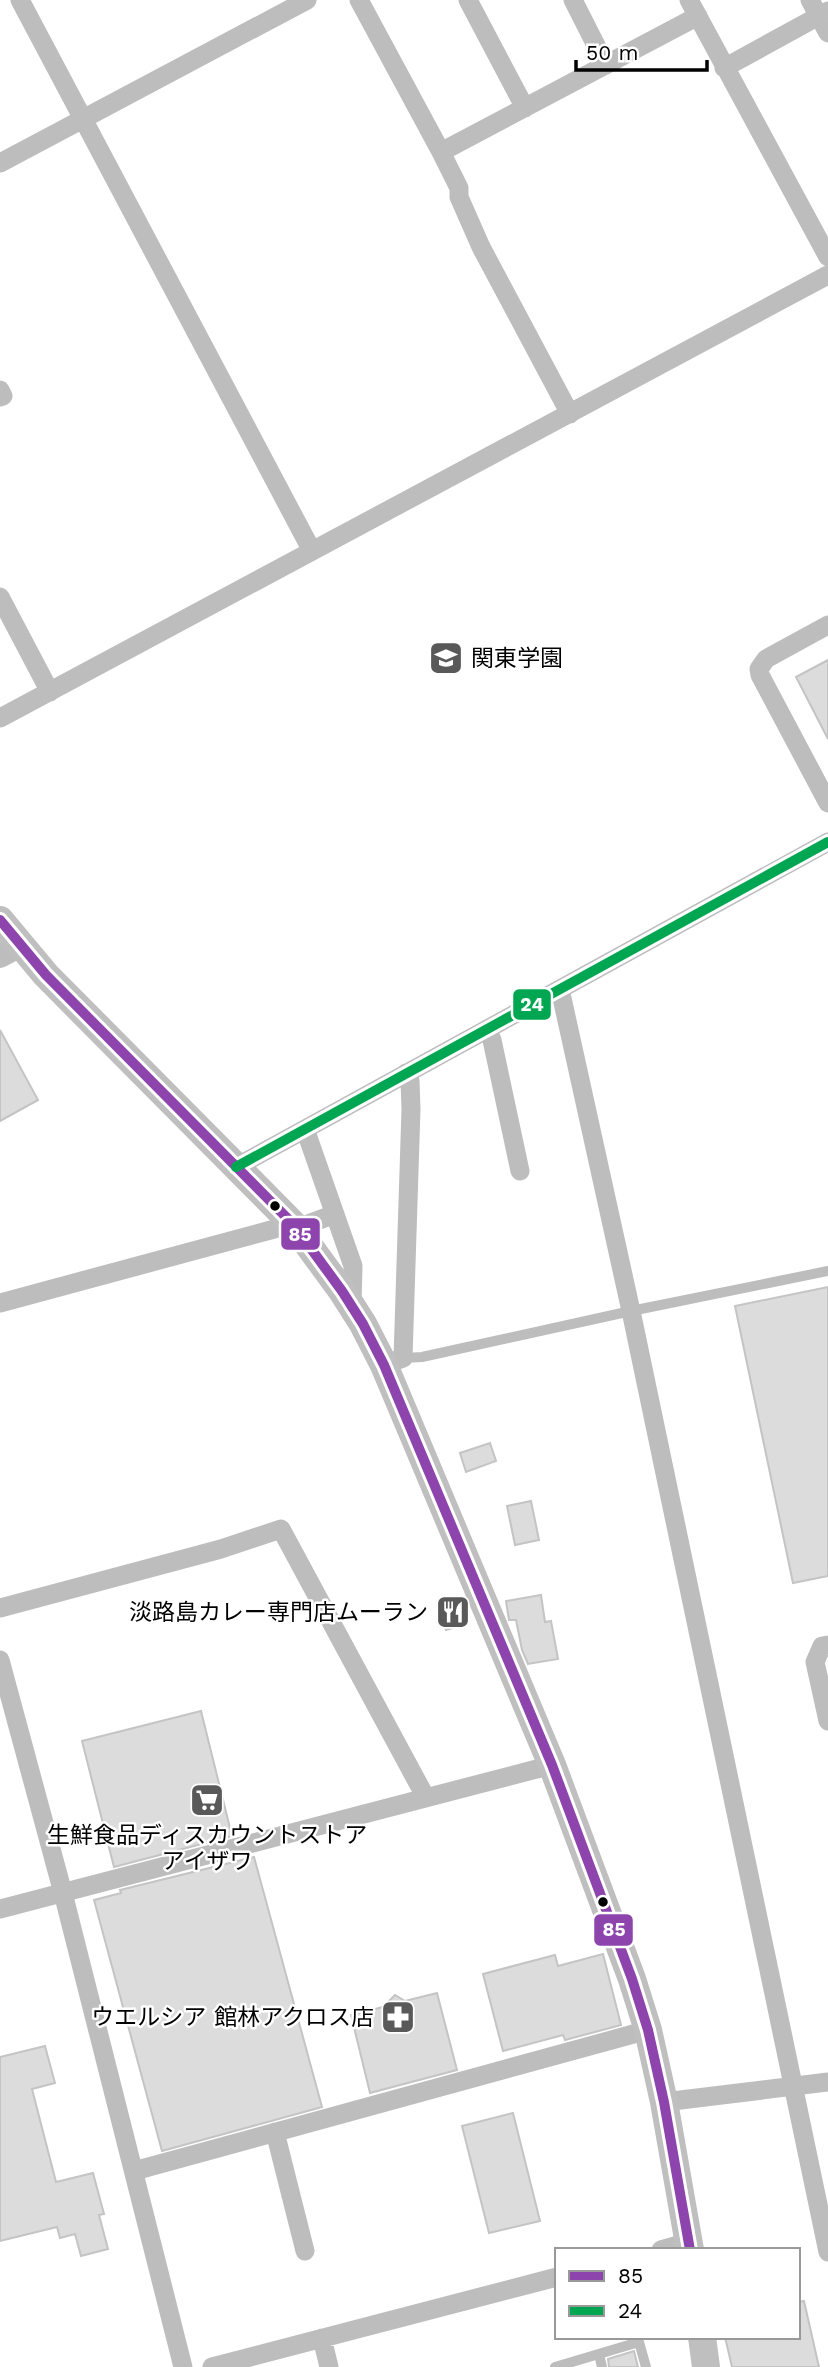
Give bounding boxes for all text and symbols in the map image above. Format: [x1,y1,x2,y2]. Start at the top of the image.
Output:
scale bar [576,28,707,72]
text: 50 m [586,40,638,65]
school or university icon: 関東学園 [427,639,465,677]
place label: 関東学園 [471,645,563,672]
line badge: 24 [512,988,552,1021]
text: 24 [520,993,544,1016]
unlabelled marker [268,1199,282,1213]
line badge: 85 [280,1217,321,1251]
text: 85 [289,1223,312,1246]
restaurant icon: 淡路島カレー専門店ムーラン [434,1593,472,1631]
place label: 淡路島カレー専門店ムーラン [129,1599,428,1626]
supermarket icon: 生鮮食品ディスカウントストア アイザワ [188,1781,226,1819]
place label: 生鮮食品ディスカウントストア アイザワ [47,1822,367,1875]
unlabelled marker [596,1895,610,1909]
line badge: 85 [593,1913,634,1947]
text: 85 [603,1918,626,1941]
pharmacy icon: ウエルシア 館林アクロス店 [379,1998,417,2036]
place label: ウエルシア 館林アクロス店 [91,2004,374,2031]
legend [555,2248,800,2339]
text: 85 [618,2263,643,2288]
text: 24 [618,2298,642,2323]

